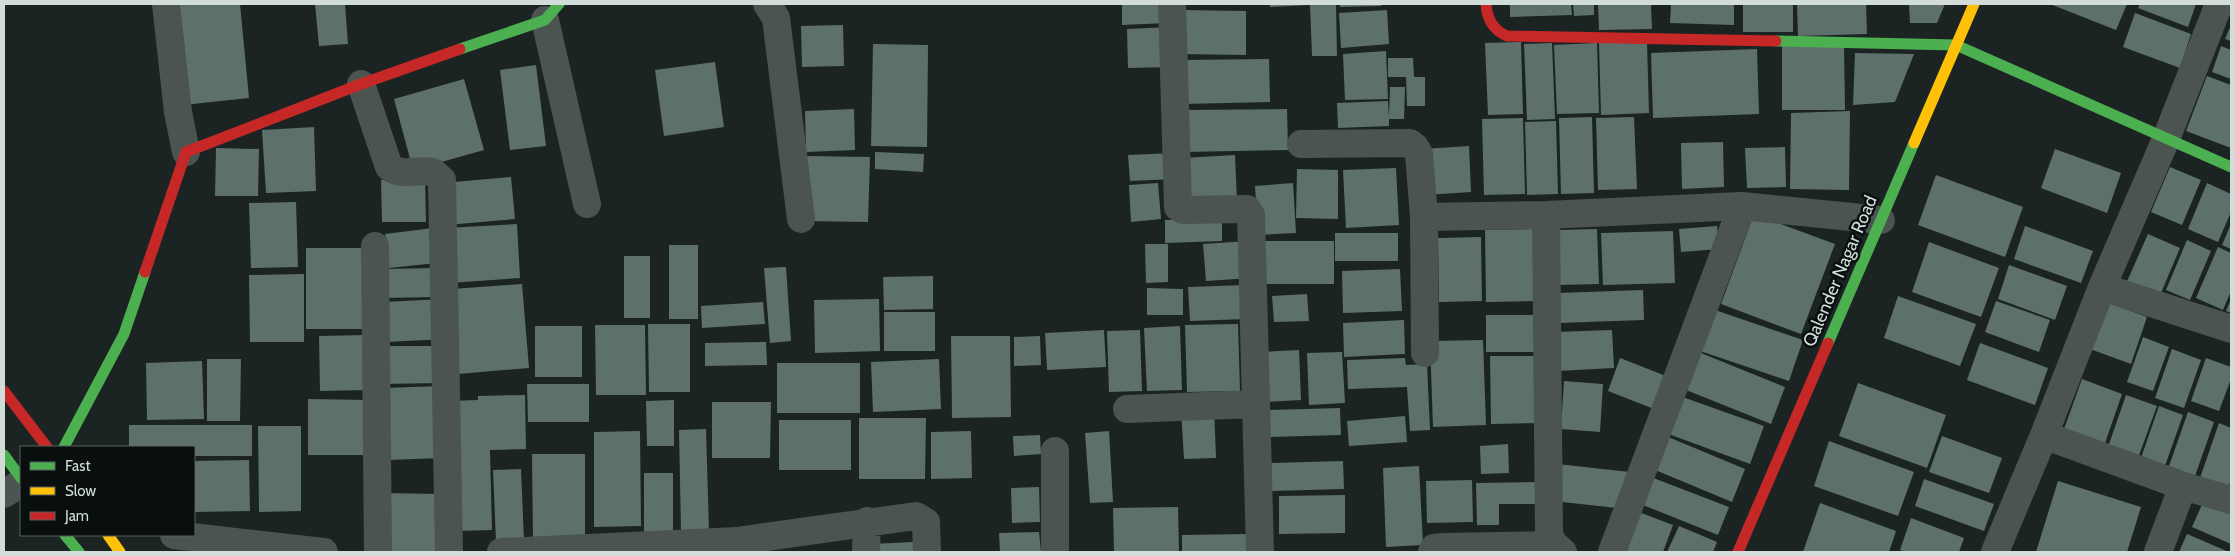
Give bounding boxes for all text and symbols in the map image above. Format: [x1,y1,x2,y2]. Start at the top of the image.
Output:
street label: Qalender Nagar Road [1798,192,1882,350]
legend [20,446,195,536]
text: Fast [65,457,90,475]
text: Slow [65,482,96,500]
text: Jam [64,507,89,525]

